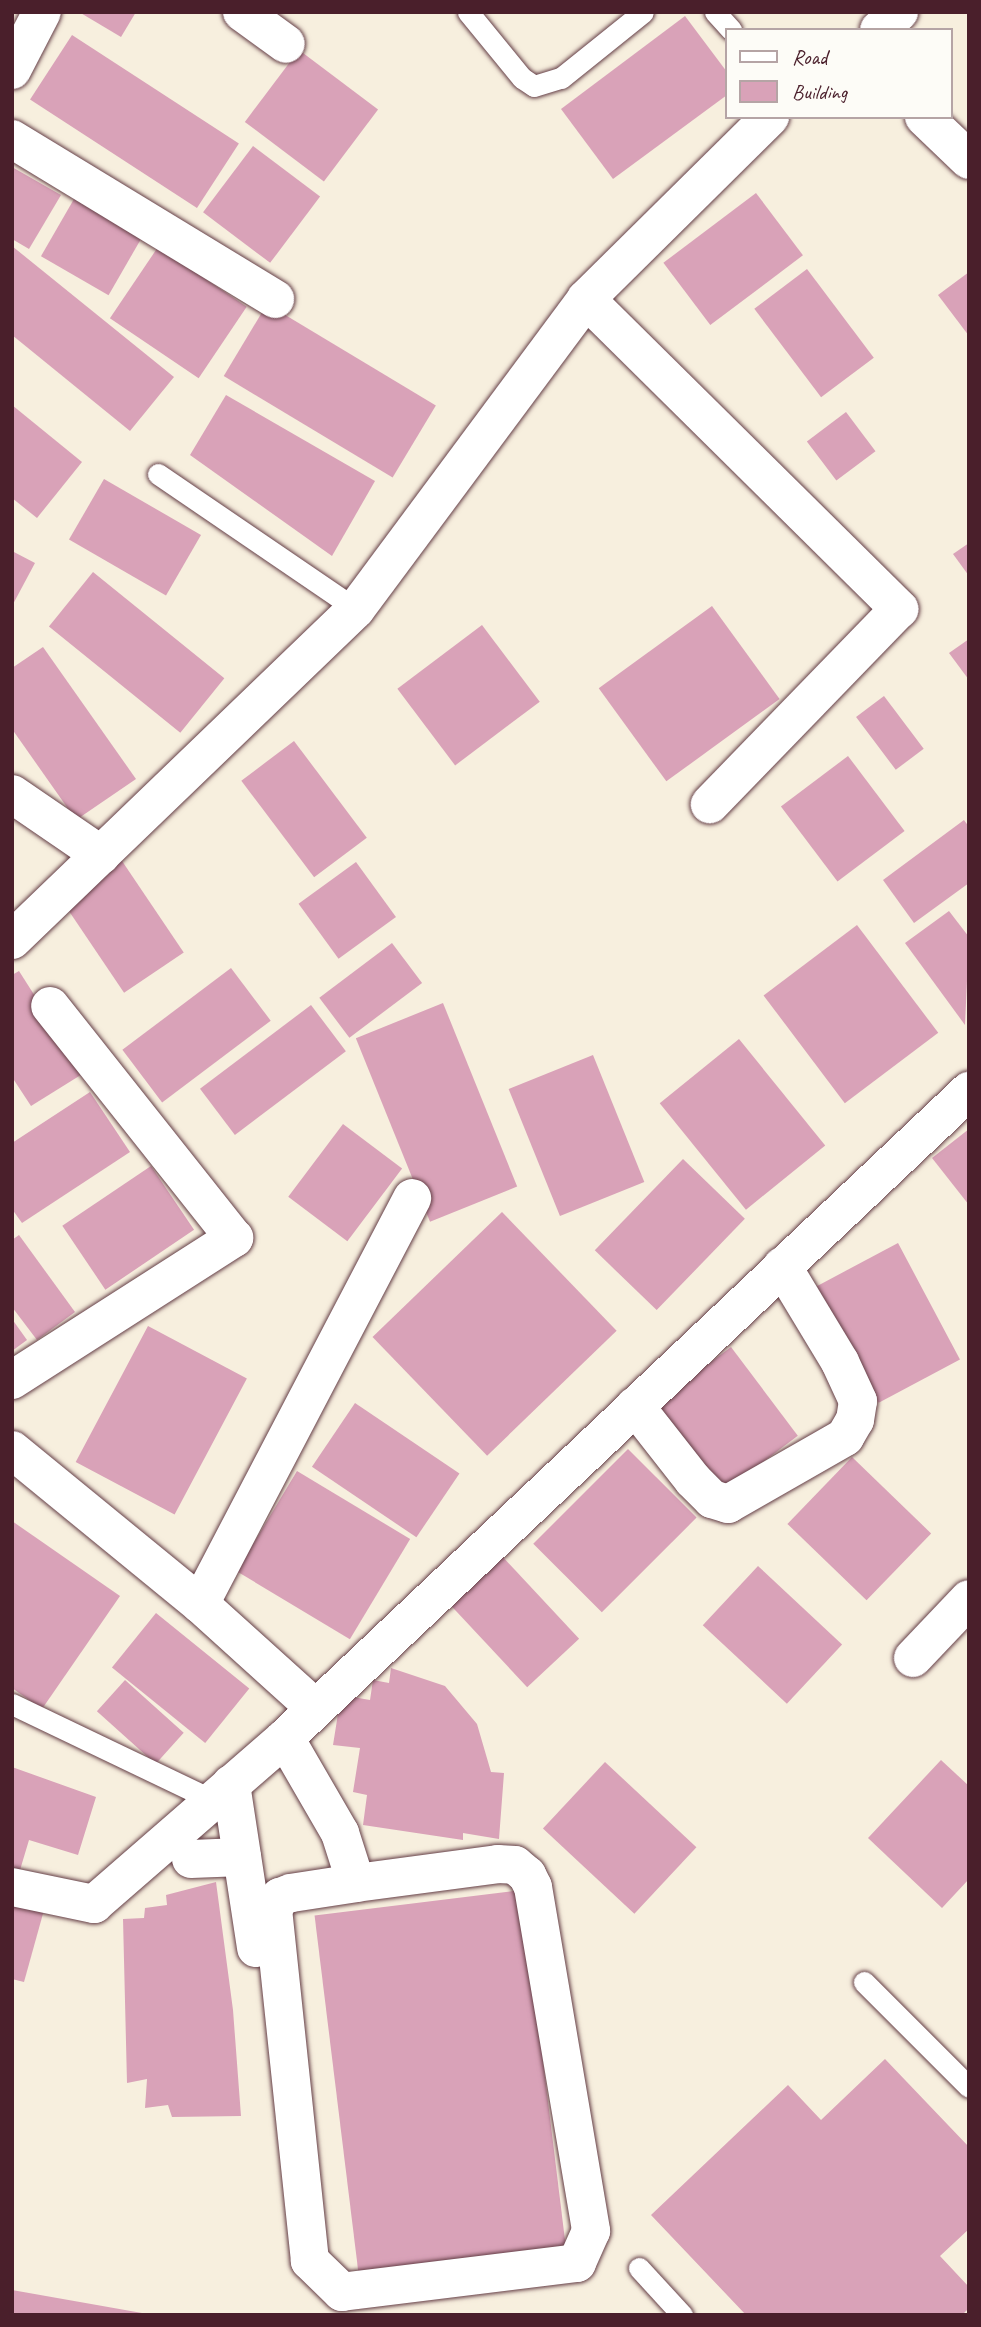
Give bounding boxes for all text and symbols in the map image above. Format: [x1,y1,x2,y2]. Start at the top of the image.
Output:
legend [726,28,953,119]
text: Road [792,44,827,70]
text: Building [792,79,847,105]

